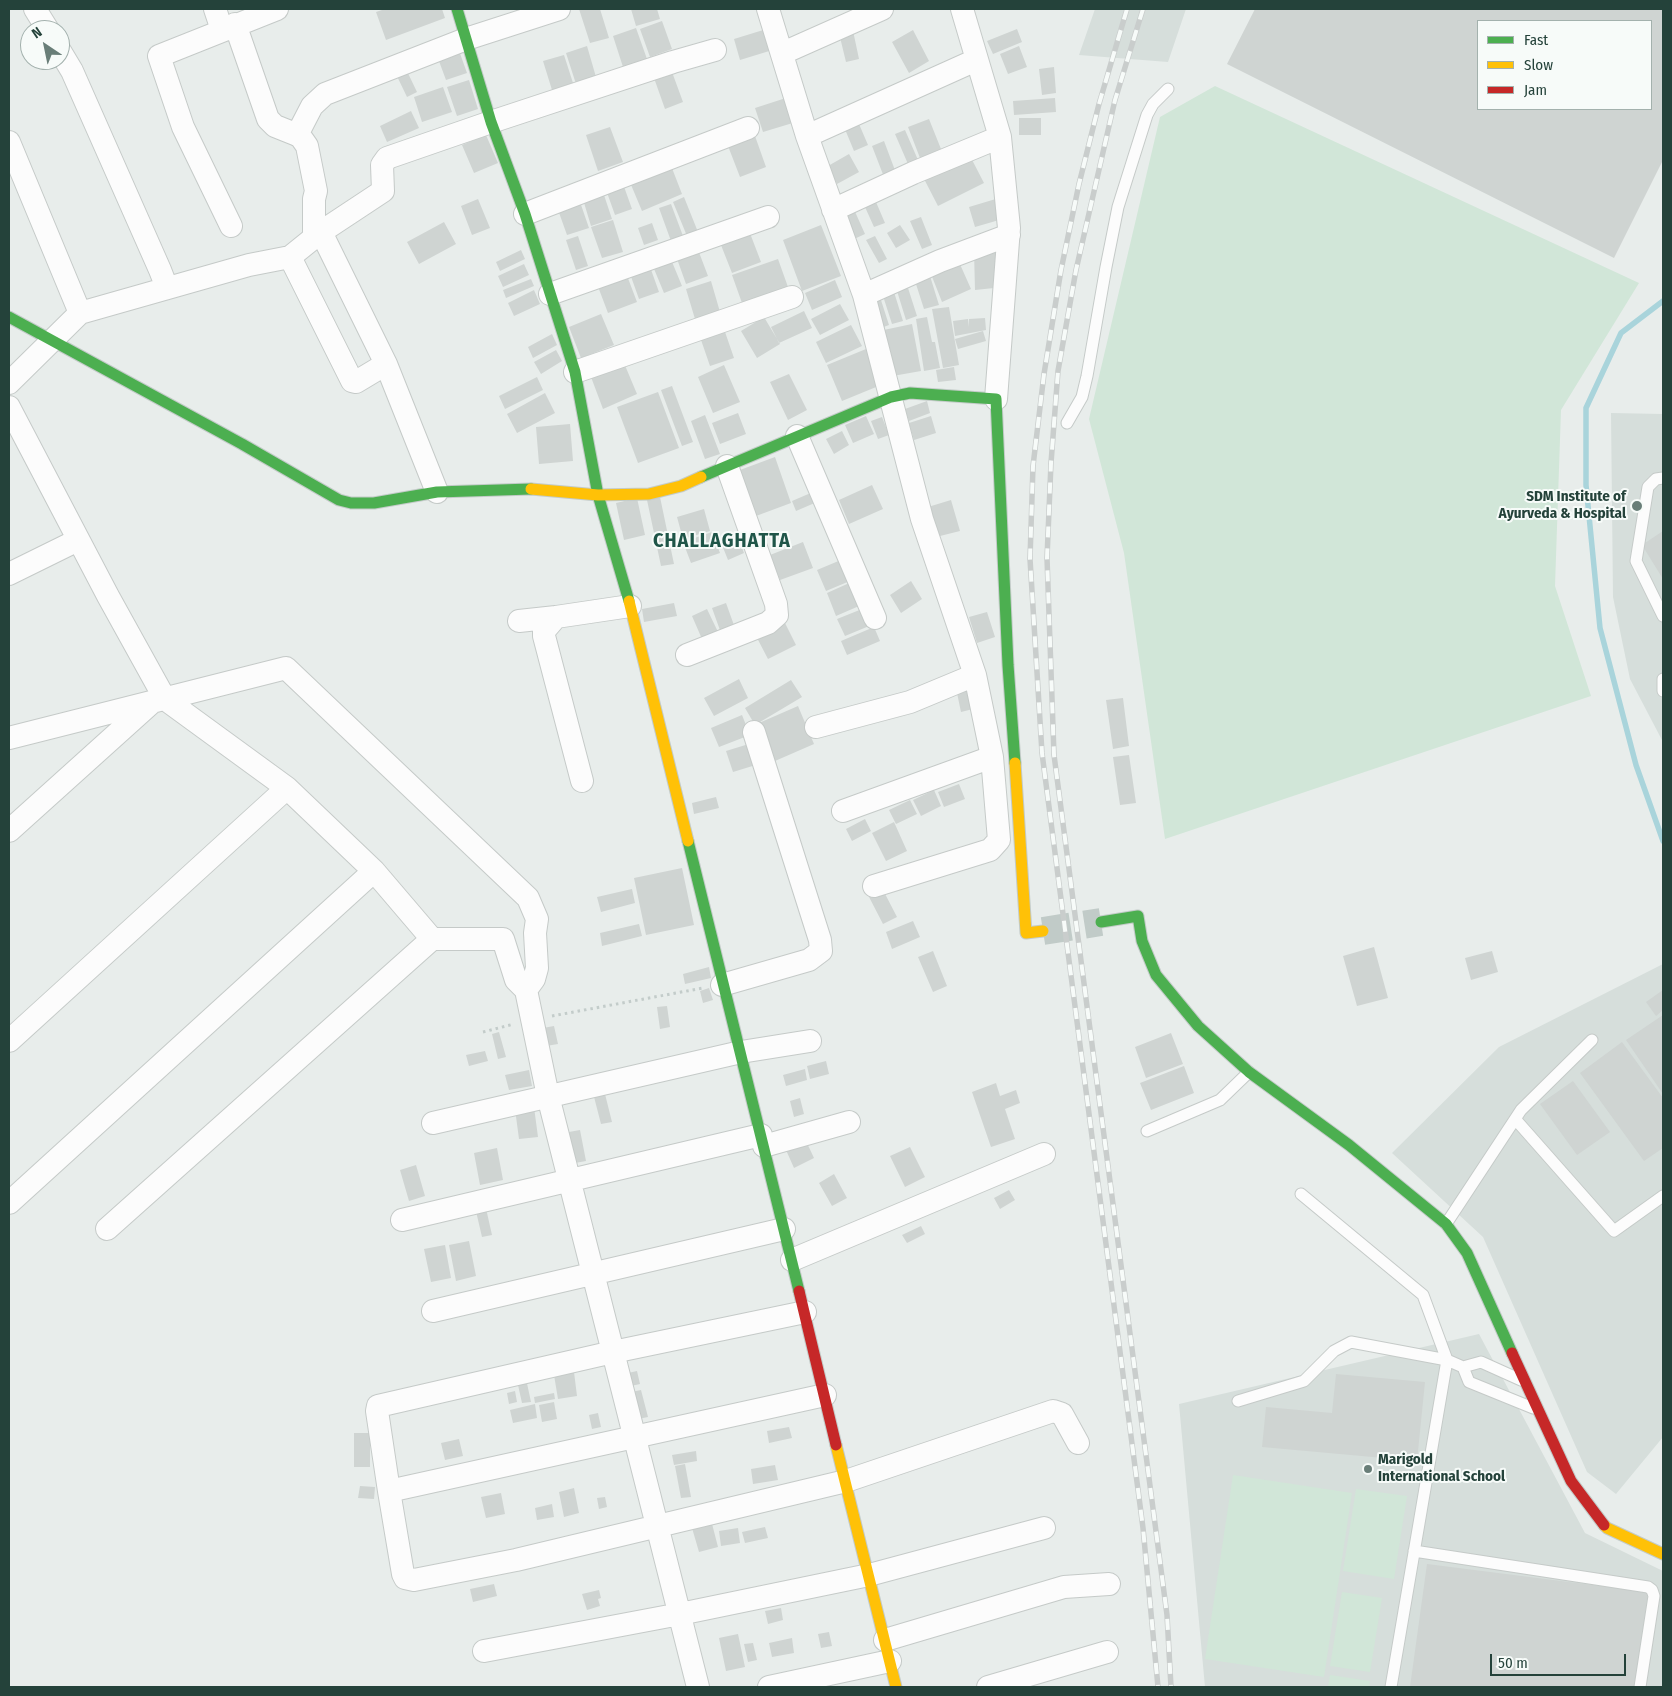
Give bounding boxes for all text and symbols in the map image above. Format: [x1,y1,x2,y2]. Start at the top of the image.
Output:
north arrow [20,20,70,70]
legend [1477,20,1652,110]
text: N [29,24,45,42]
text: Fast [1524,31,1548,49]
text: Slow [1524,56,1553,74]
text: Jam [1524,81,1547,99]
place label: SDM Institute of Ayurveda & Hospital [1498,488,1626,523]
marker: SDM Institute of Ayurveda & Hospital [1630,499,1644,513]
district label: CHALLAGHATTA [652,529,792,553]
place label: Marigold International School [1378,1451,1505,1486]
marker: Marigold International School [1362,1463,1374,1475]
scale bar [1492,1644,1628,1676]
text: 50 m [1498,1654,1528,1672]

